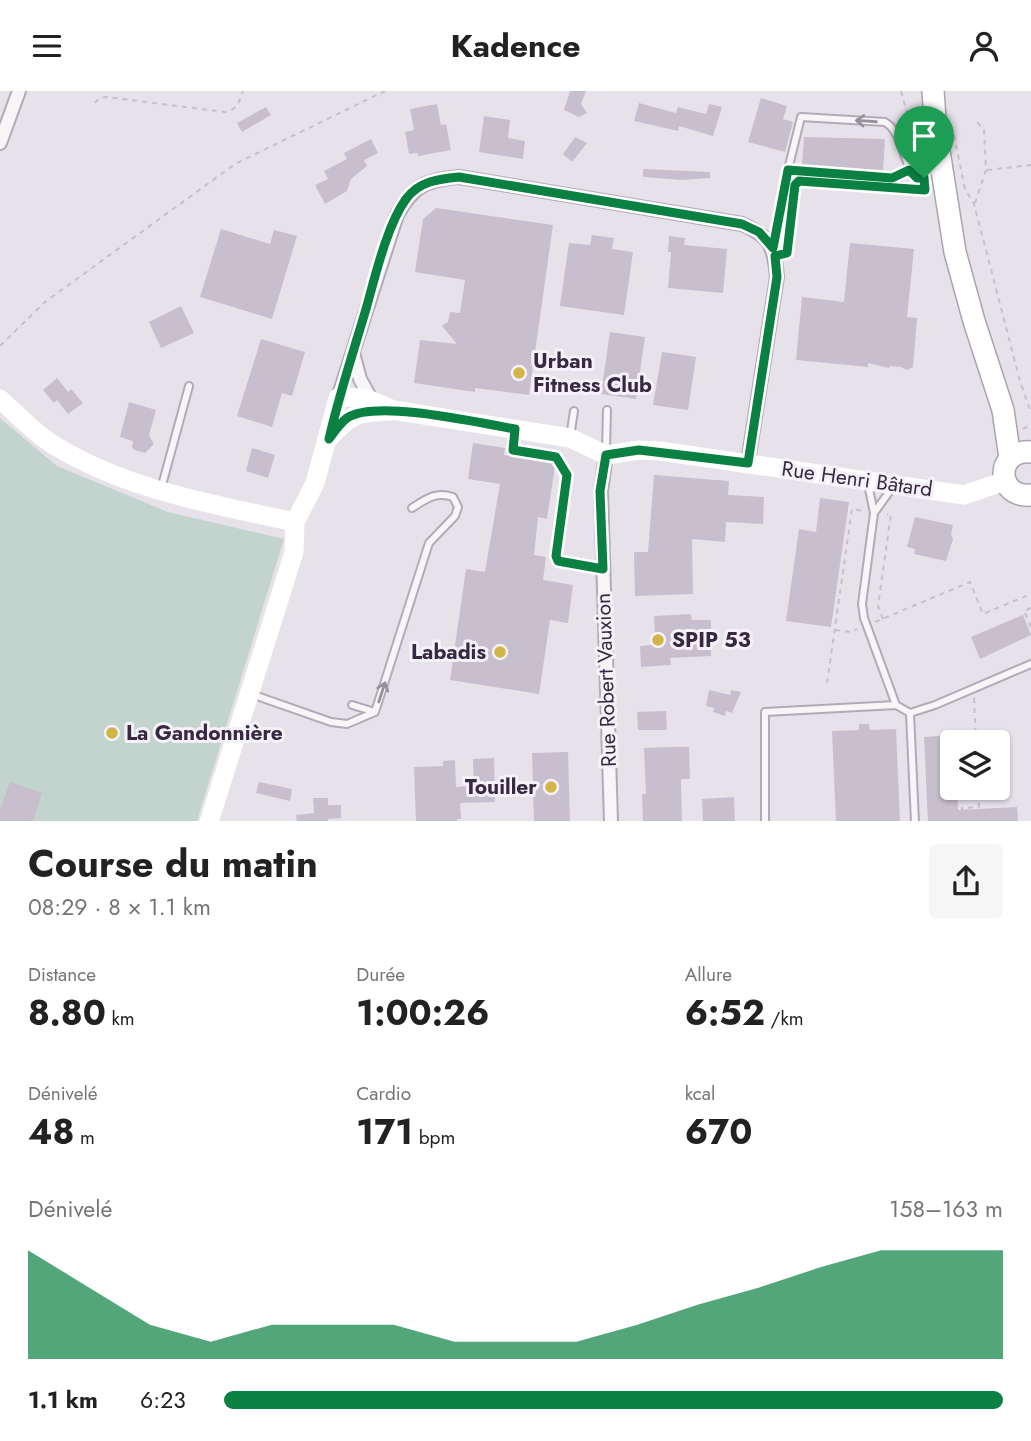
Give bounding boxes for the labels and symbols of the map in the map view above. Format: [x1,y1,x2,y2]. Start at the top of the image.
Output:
pin [894,106,954,178]
one-way arrow [856,114,878,127]
place label: Urban Fitness Club [533,346,652,400]
marker: Urban Fitness Club [511,365,527,381]
street label: Rue Henri Bâtard [780,454,934,504]
street label: Rue Robert Vauxion [588,592,624,768]
place label: SPIP 53 [672,625,751,655]
marker: SPIP 53 [650,632,666,648]
place label: Labadis [411,637,486,667]
marker: Labadis [492,644,508,660]
one-way arrow [376,681,389,703]
place label: La Gandonnière [126,718,283,748]
marker: La Gandonnière [104,725,120,741]
place label: Touiller [465,772,537,802]
marker: Touiller [543,779,559,795]

